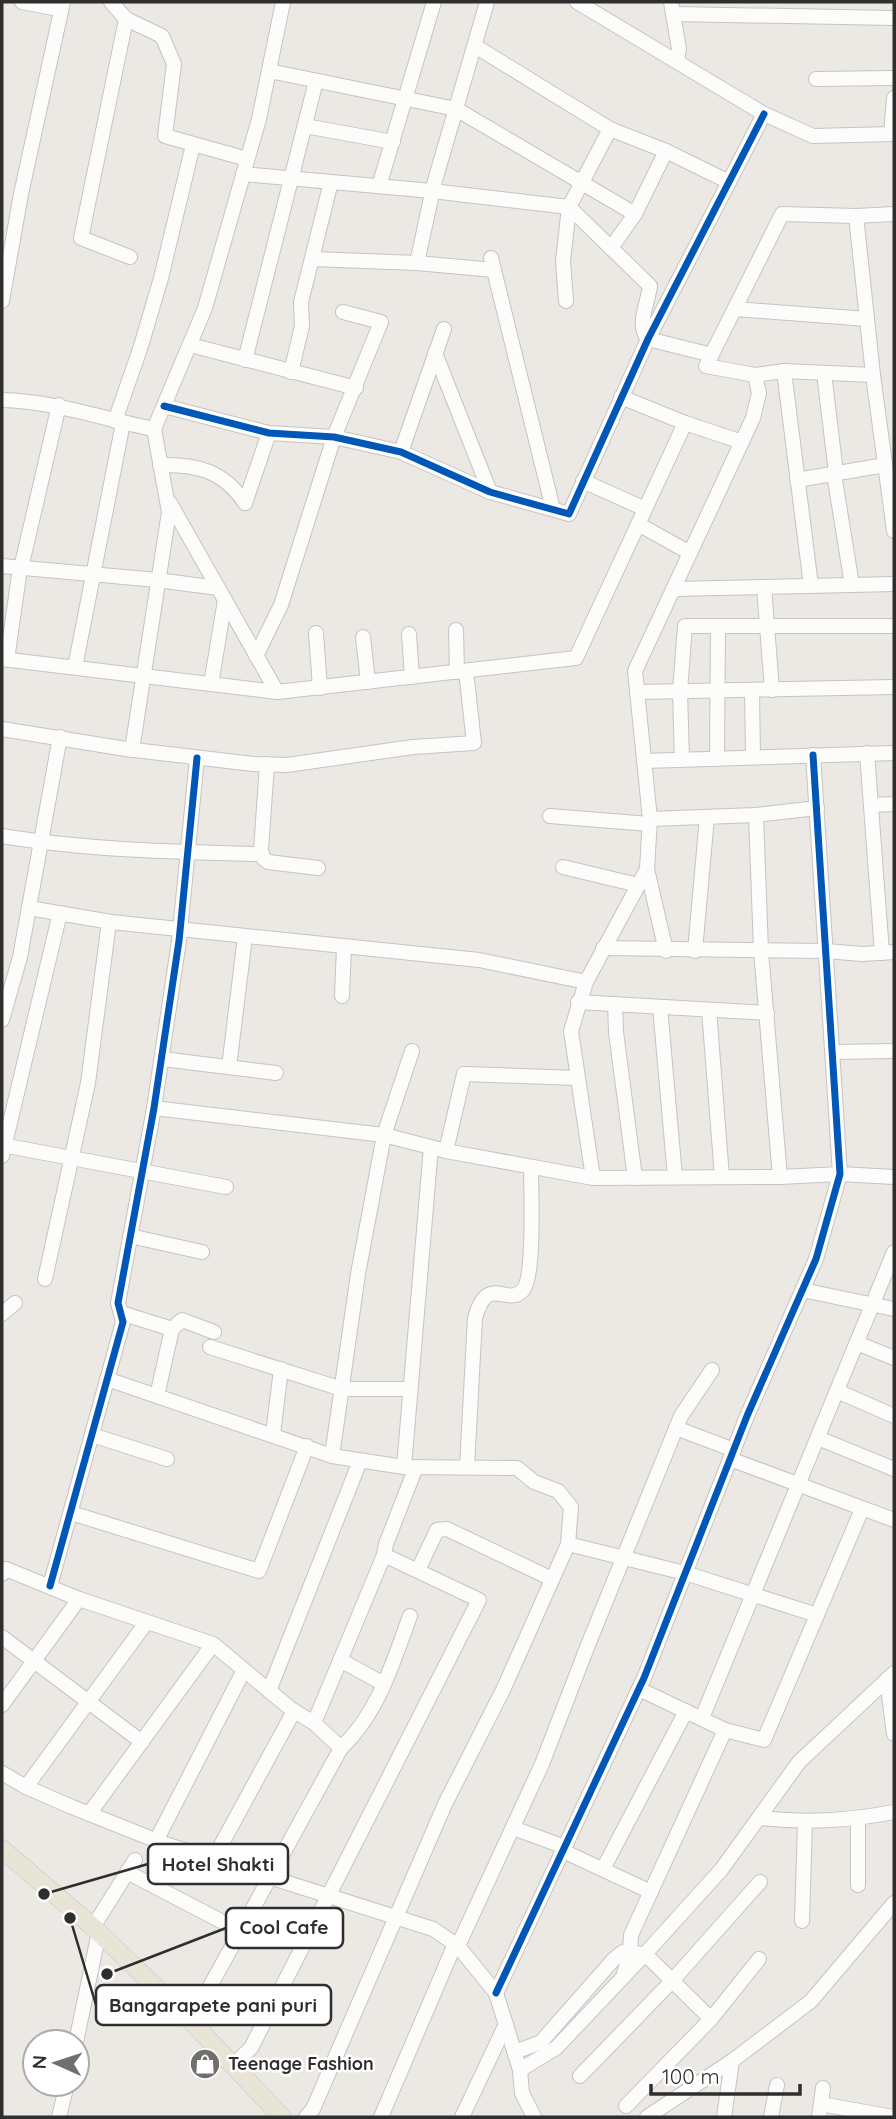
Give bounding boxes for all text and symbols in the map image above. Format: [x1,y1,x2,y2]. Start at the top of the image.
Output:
callout: Hotel Shakti [148,1844,288,1884]
text: Hotel Shakti [162,1852,274,1876]
callout: Cool Cafe [226,1908,343,1948]
text: Cool Cafe [240,1915,328,1939]
callout: Bangarapete pani puri [96,1985,331,2025]
text: Bangarapete pani puri [109,1993,317,2017]
north arrow [21,2028,91,2098]
shop icon: Teenage Fashion [188,2047,222,2081]
place label: Teenage Fashion [228,2052,374,2075]
scale bar [651,2052,800,2096]
text: N [27,2055,51,2070]
text: 100 m [662,2063,720,2089]

